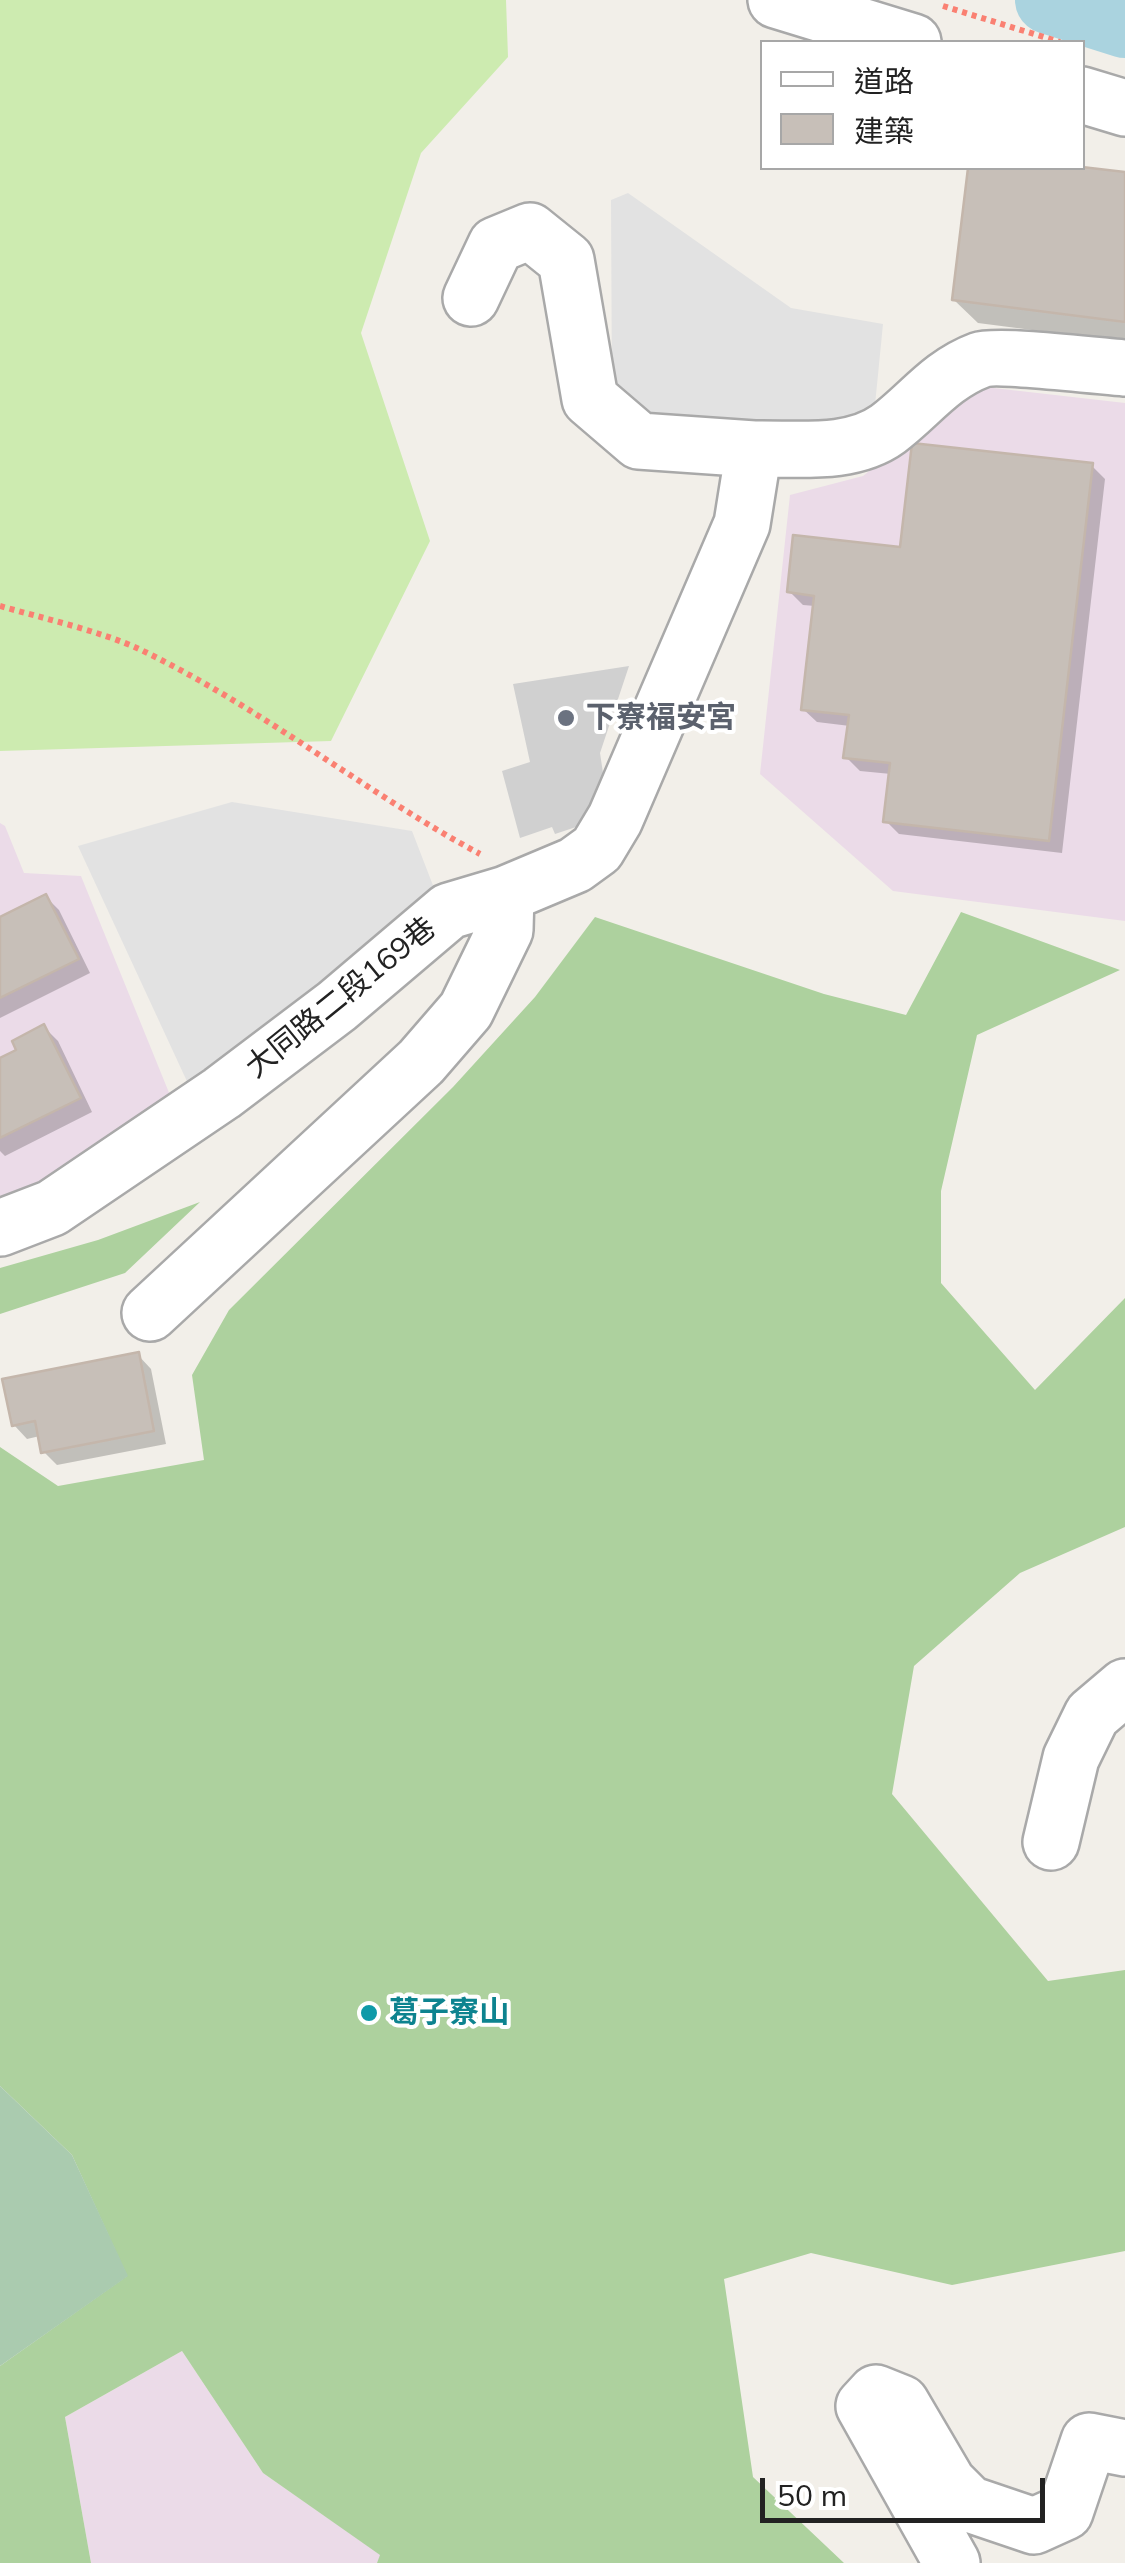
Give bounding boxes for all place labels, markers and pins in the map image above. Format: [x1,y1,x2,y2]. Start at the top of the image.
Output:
place label: 下寮福安宮 [586,700,736,736]
marker: 下寮福安宮 [555,707,577,729]
place label: 葛子寮山 [389,1995,509,2031]
marker: 葛子寮山 [358,2002,380,2024]

